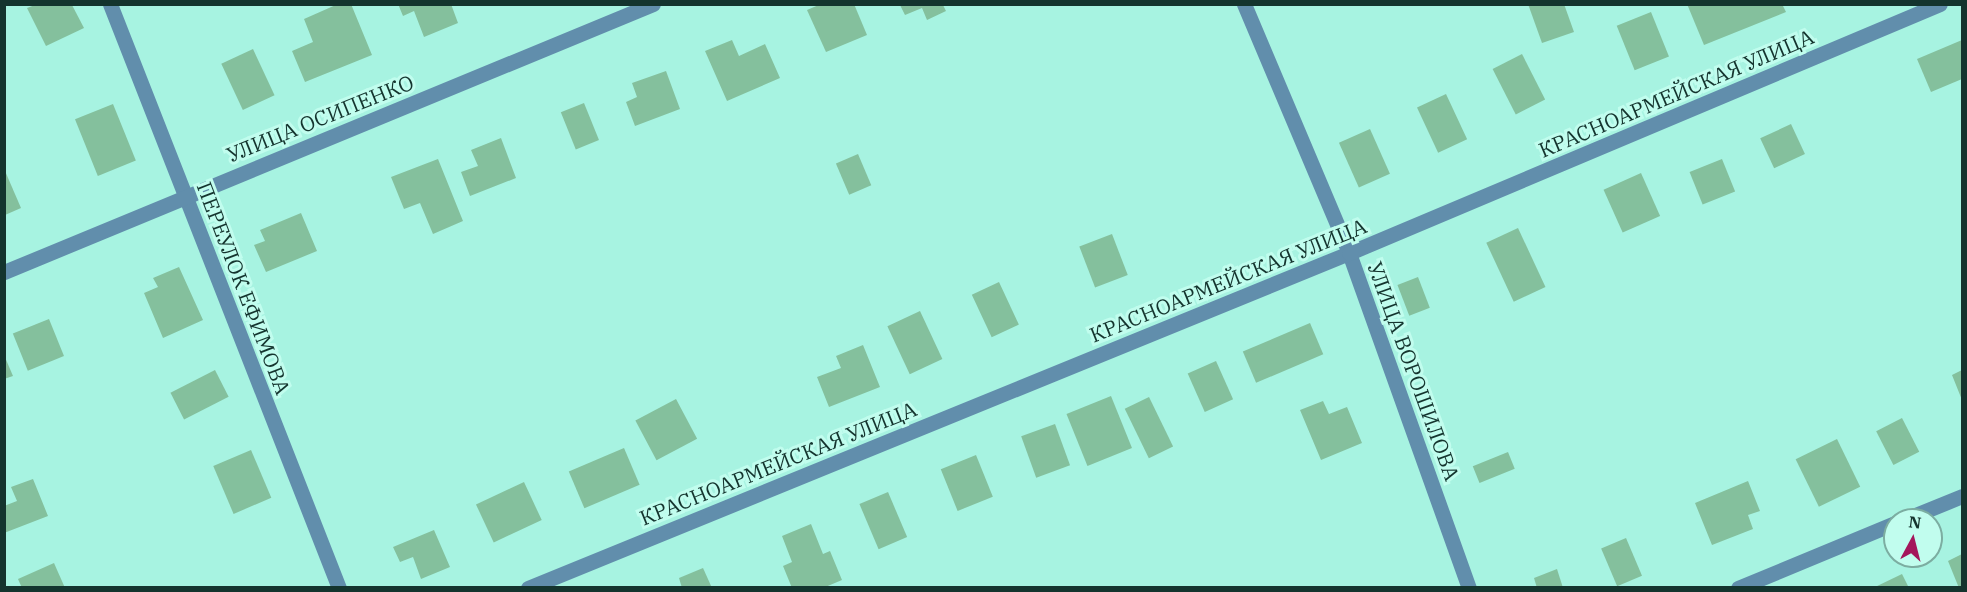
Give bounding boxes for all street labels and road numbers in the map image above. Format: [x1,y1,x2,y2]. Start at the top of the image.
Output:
street label: КРАСНОАРМЕЙСКАЯ УЛИЦА [1535,23,1817,163]
street label: УЛИЦА ОСИПЕНКО [223,69,417,167]
street label: ПЕРЕУЛОК ЕФИМОВА [192,178,296,398]
street label: КРАСНОАРМЕЙСКАЯ УЛИЦА [1086,213,1370,347]
street label: УЛИЦА ВОРОШИЛОВА [1363,258,1465,484]
street label: КРАСНОАРМЕЙСКАЯ УЛИЦА [636,396,920,530]

